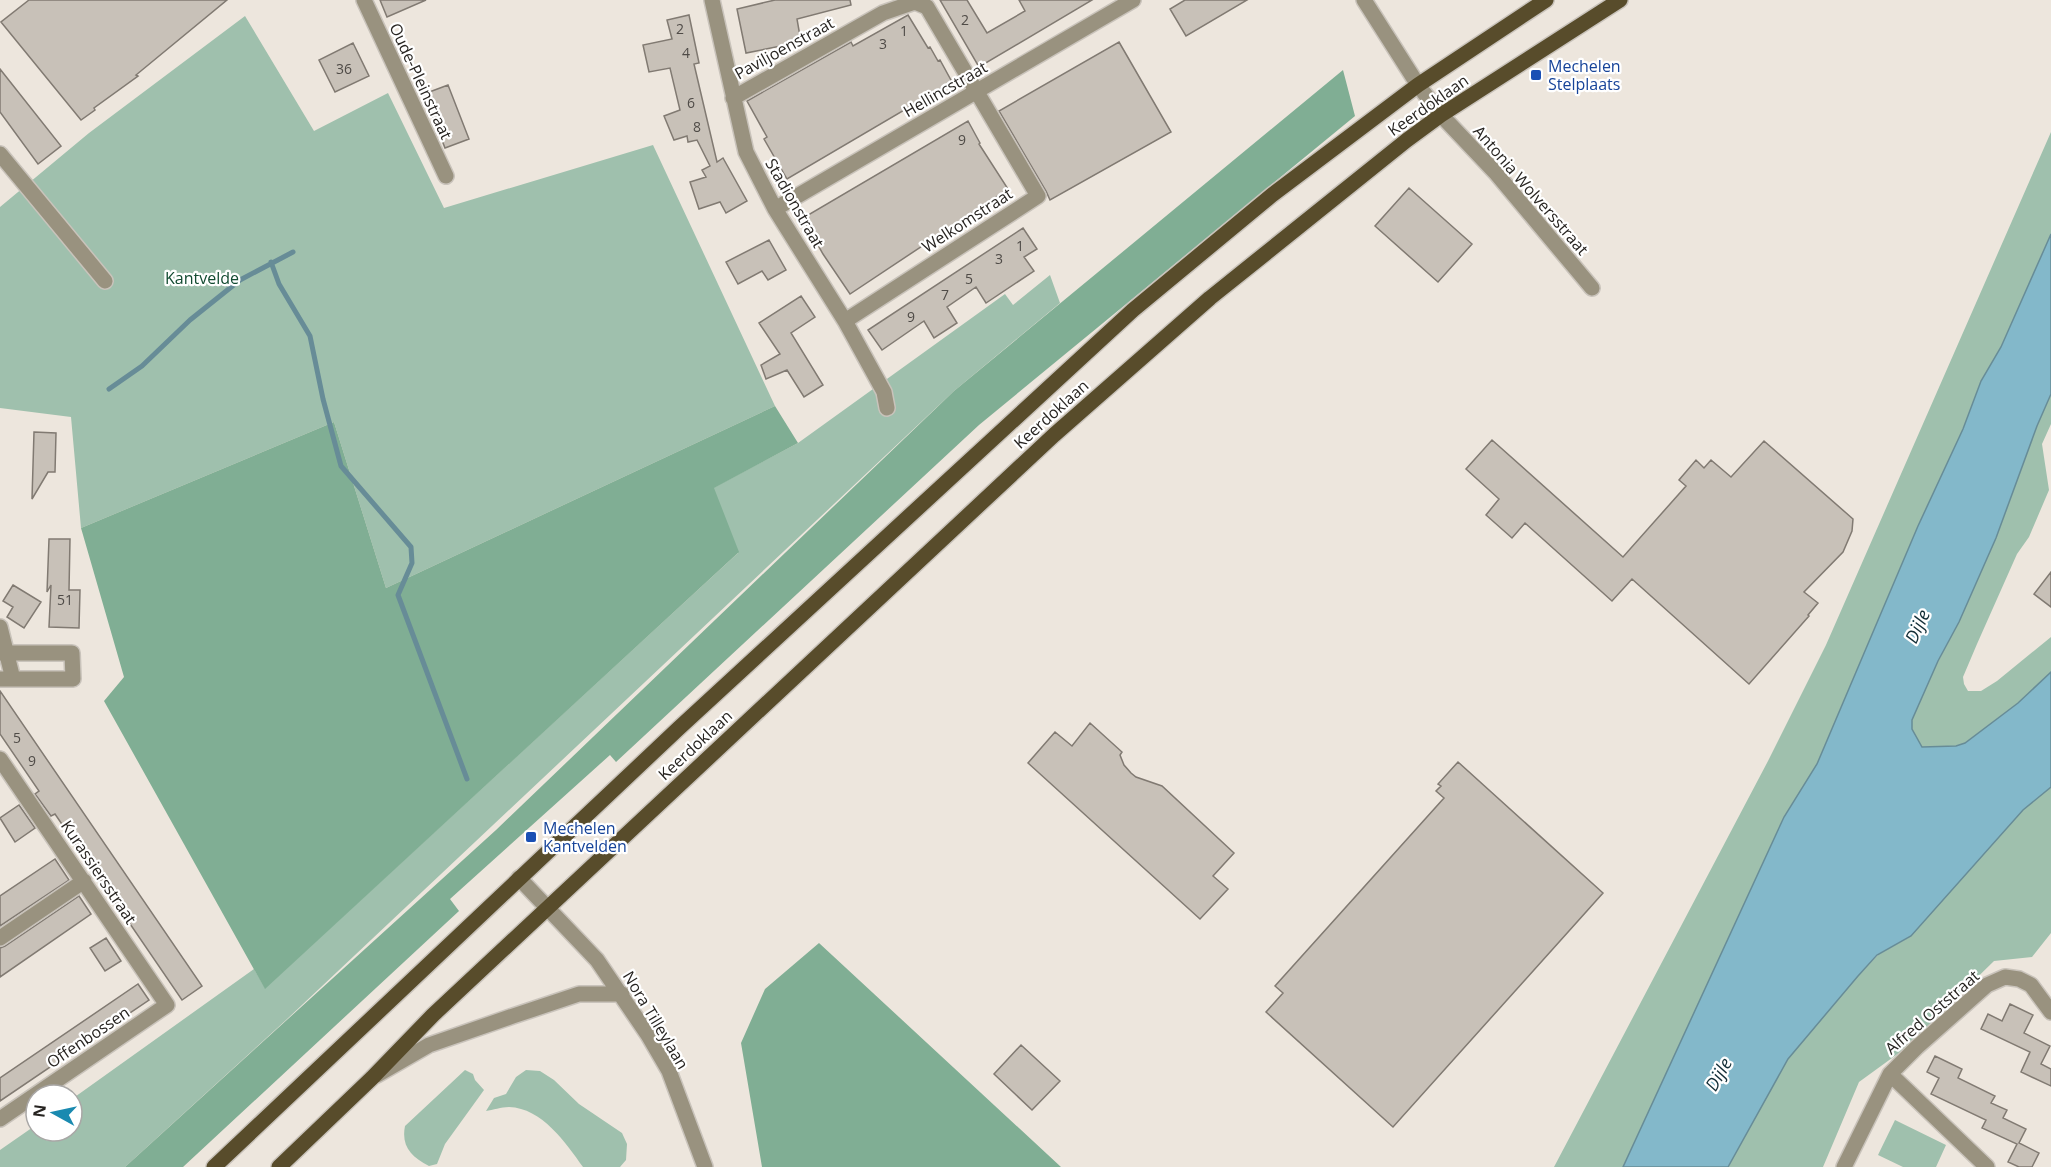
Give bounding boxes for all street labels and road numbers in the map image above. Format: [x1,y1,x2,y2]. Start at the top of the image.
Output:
street label: Paviljoenstraat [730,11,838,84]
street label: Oude-Pleinstraat [384,19,458,143]
street label: Hellincstraat [899,56,991,122]
street label: Keerdoklaan [1383,69,1473,141]
street label: Antonia Wolversstraat [1469,120,1594,260]
street label: Stadionstraat [760,154,830,252]
street label: Welkomstraat [917,182,1017,258]
street label: Keerdoklaan [1009,374,1093,454]
street label: Keerdoklaan [653,705,737,785]
street label: Kurassiersstraat [56,816,142,928]
street label: Alfred Oststraat [1880,965,1984,1059]
street label: Nora Tilleylaan [618,967,694,1073]
street label: Offenbossen [42,1001,134,1073]

